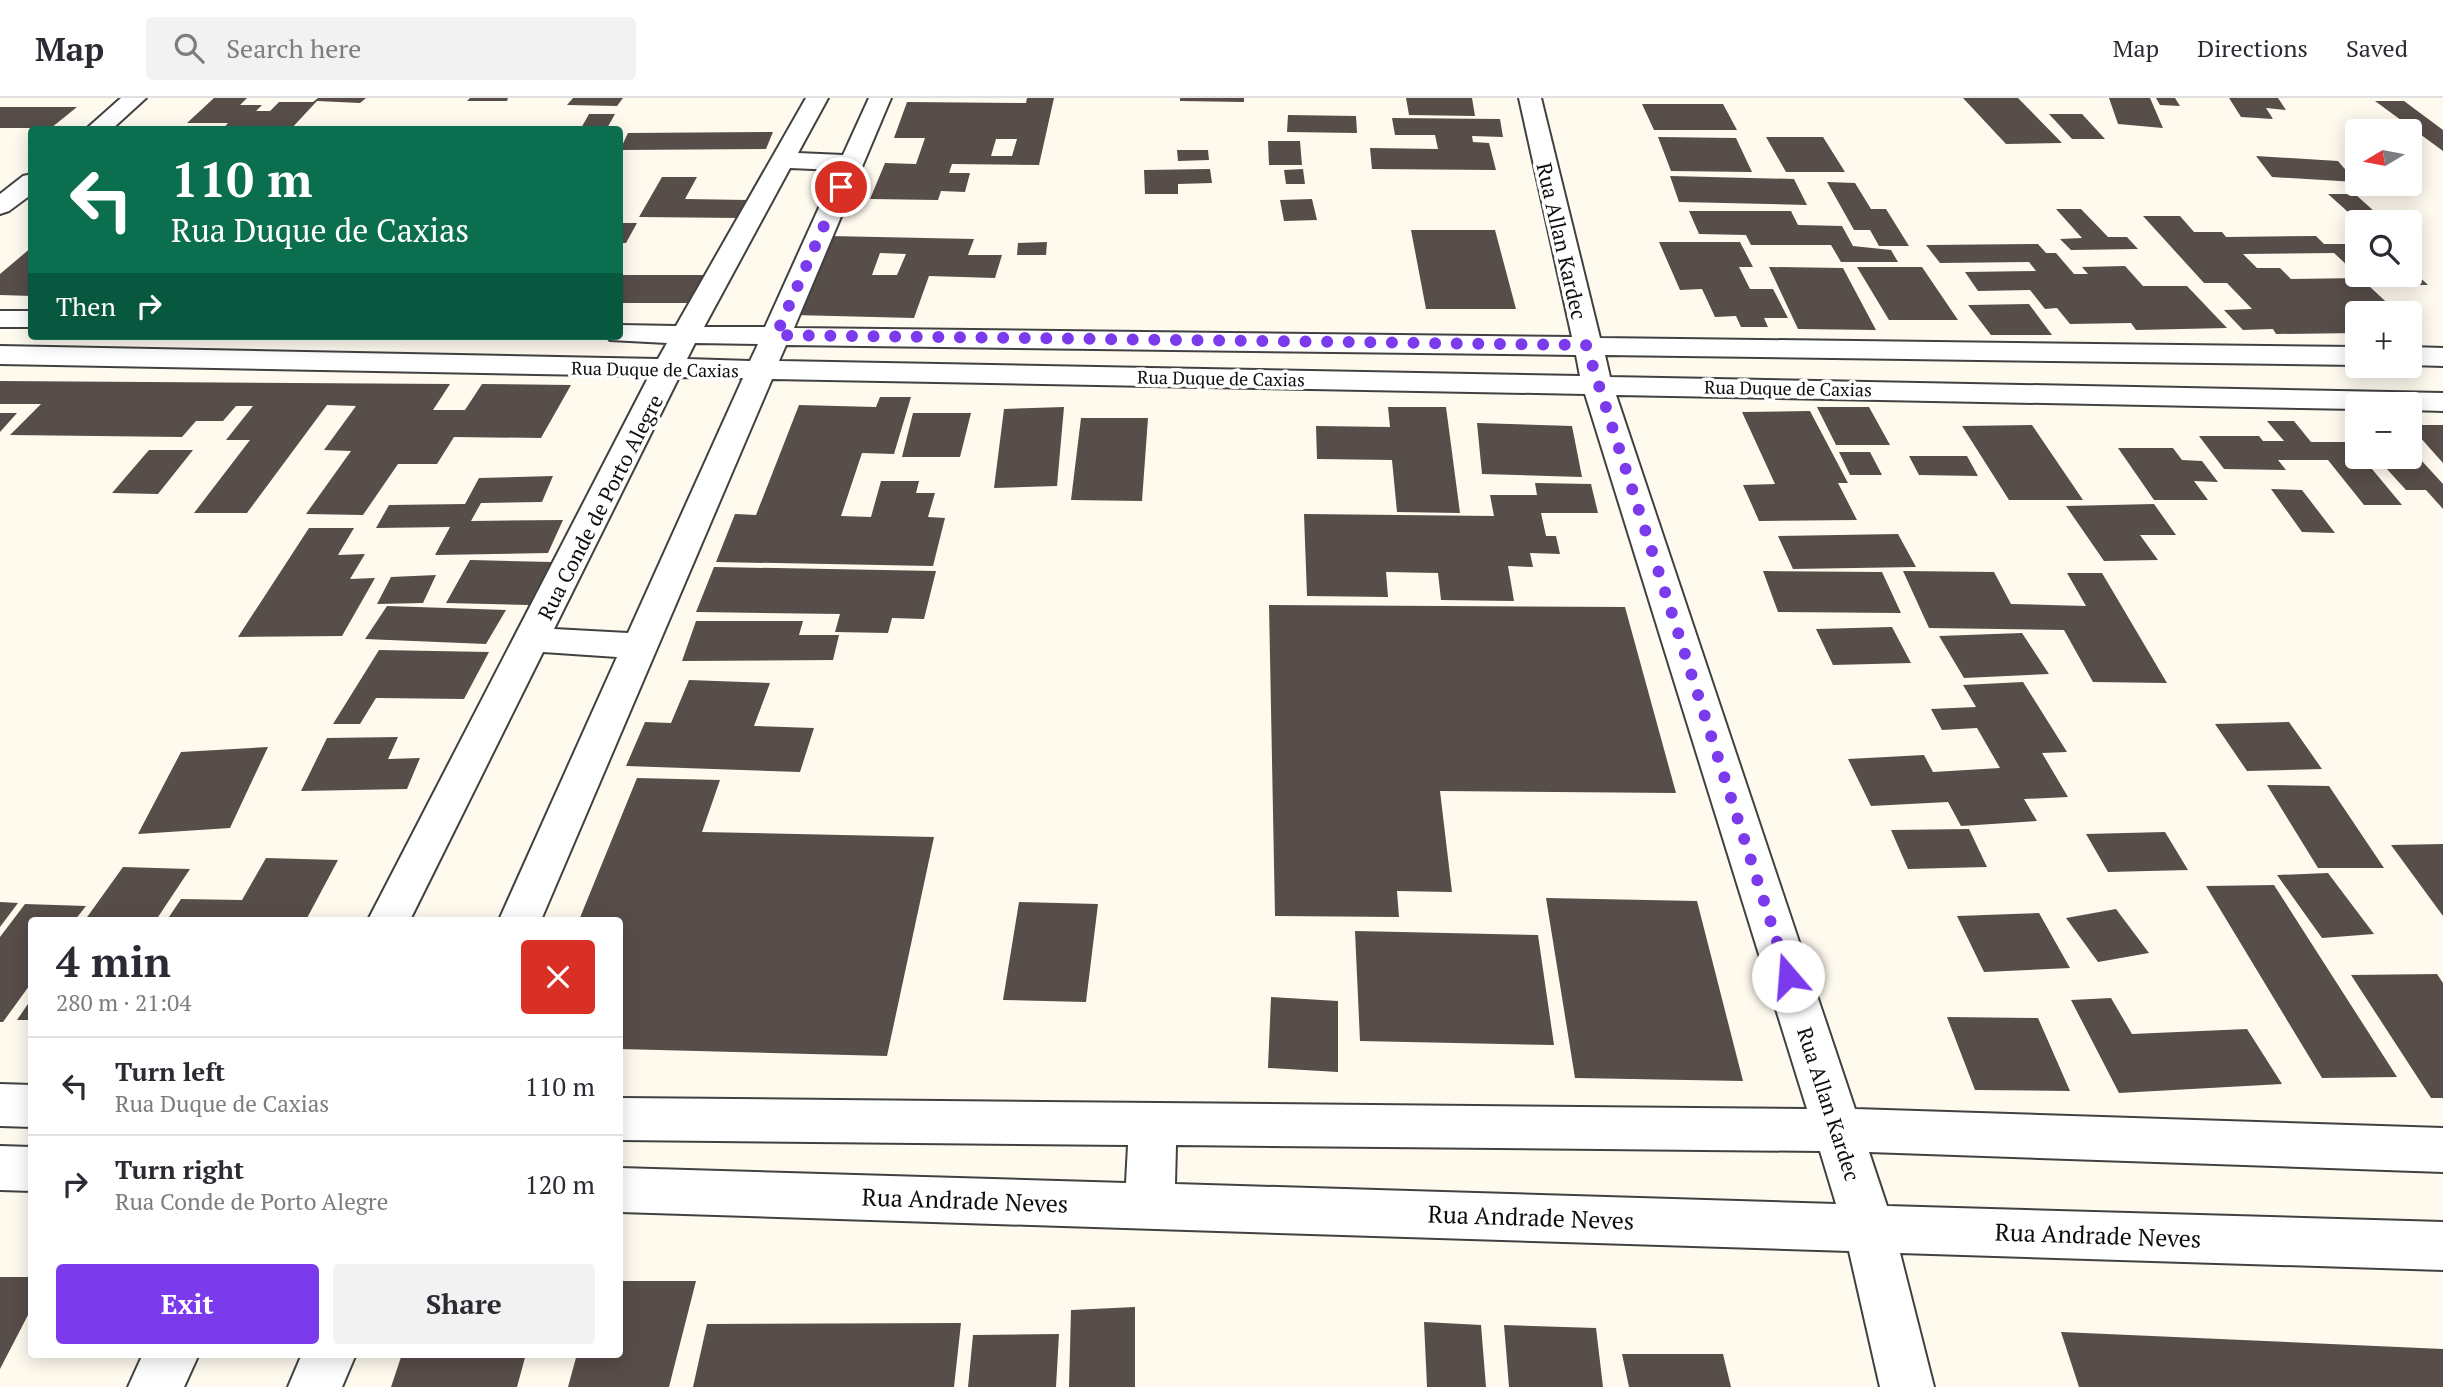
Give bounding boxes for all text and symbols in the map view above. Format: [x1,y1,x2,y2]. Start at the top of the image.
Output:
search box [146,17,636,80]
text: Map [35,27,104,70]
icon: search [170,29,208,67]
text: Search here [226,31,361,65]
text: Map [2113,32,2159,64]
text: Directions [2197,32,2308,64]
text: Saved [2346,32,2408,64]
north arrow [2345,119,2422,196]
map controls [2345,119,2422,469]
text: 110 m [171,146,313,211]
icon: left [56,154,147,245]
pin [811,157,871,217]
street label: Rua Allan Kardec [1530,160,1594,322]
icon: arrive [822,168,860,206]
text: Rua Duque de Caxias [171,209,469,251]
button: search [2345,210,2422,287]
icon: right [130,287,168,325]
text: Then [56,289,116,323]
button: + [2345,301,2422,378]
street label: Rua Duque de Caxias [571,356,739,382]
street label: Rua Duque de Caxias [1137,365,1305,391]
street label: Rua Duque de Caxias [1704,375,1872,401]
street label: Rua Conde de Porto Alegre [531,390,669,624]
button: − [2345,392,2422,469]
text: 4 min [56,933,171,989]
position arrow [1751,939,1825,1013]
button: close [521,940,595,1014]
text: 280 m · 21:04 [56,987,191,1018]
street label: Rua Allan Kardec [1791,1024,1867,1184]
text: Turn left [115,1054,225,1088]
icon: left [56,1067,94,1105]
text: 110 m [525,1069,595,1103]
text: Rua Duque de Caxias [115,1088,329,1119]
text: Turn right [115,1152,244,1186]
icon: right [56,1165,94,1203]
text: 120 m [525,1167,595,1201]
street label: Rua Andrade Neves [861,1180,1069,1220]
text: Rua Conde de Porto Alegre [115,1186,388,1217]
street label: Rua Andrade Neves [1427,1197,1635,1237]
street label: Rua Andrade Neves [1994,1215,2202,1255]
button: Exit [56,1264,319,1344]
button: Share [333,1264,595,1344]

